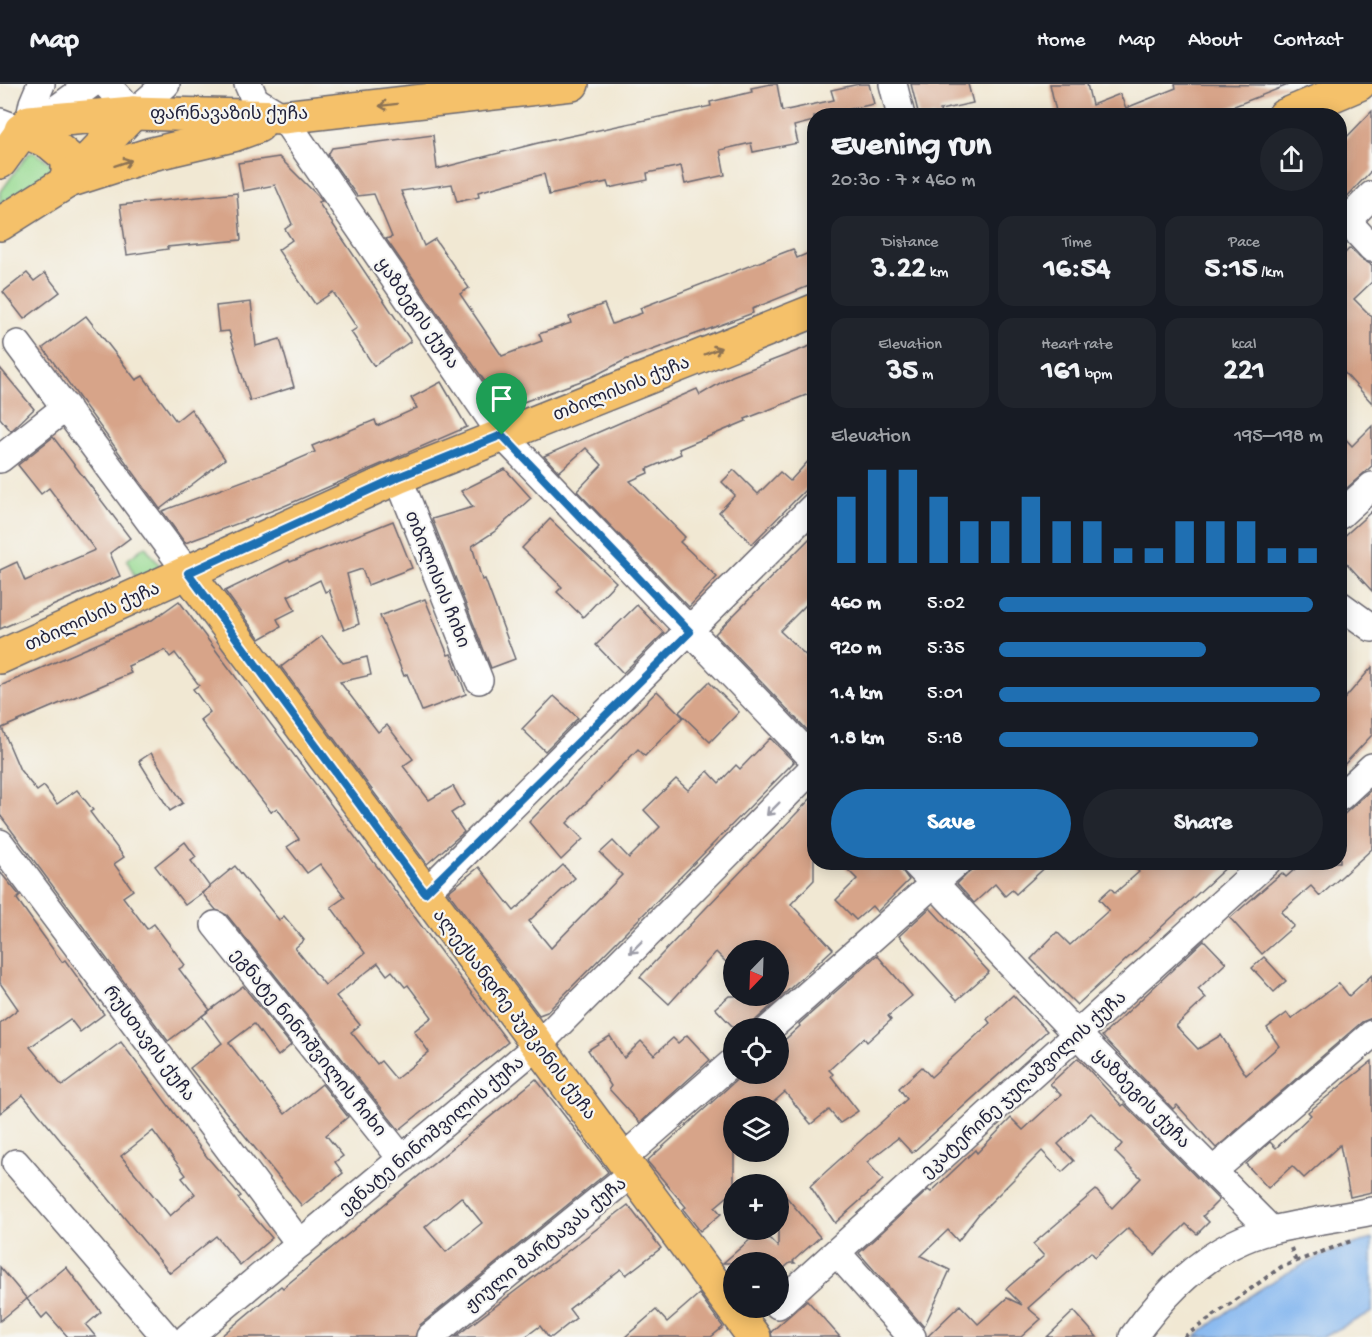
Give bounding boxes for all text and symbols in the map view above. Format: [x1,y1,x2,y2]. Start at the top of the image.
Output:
text: Map [30,25,79,58]
text: Home [1037,29,1085,54]
text: Map [1118,29,1155,54]
text: About [1188,29,1241,54]
text: Contact [1274,29,1342,54]
one-way arrow [379,100,399,111]
street label: ფარნავაზის ქუჩა [150,104,308,126]
text: Evening run [831,128,991,166]
button: share [1260,128,1323,191]
one-way arrow [113,157,132,168]
text: 20:30 · 7 × 460 m [831,170,975,193]
text: Distance [882,234,938,253]
text: Time [1062,234,1092,253]
text: Pace [1228,234,1260,253]
text: 3.22 [872,253,926,288]
text: 16:54 [1044,253,1110,288]
text: 5:15 [1204,253,1257,288]
street label: ყაზბეგის ქუჩა [370,255,462,374]
text: km [926,264,948,283]
text: /km [1257,264,1284,283]
text: Elevation [878,336,942,355]
text: Heart rate [1041,336,1113,355]
text: kcal [1232,336,1256,355]
one-way arrow [703,345,721,356]
street label: თბილისის ქუჩა [551,353,693,427]
text: 35 [887,355,918,390]
text: 161 [1042,355,1081,390]
text: 221 [1223,355,1265,390]
text: m [918,366,933,385]
text: bpm [1081,366,1112,385]
pin [476,373,527,435]
icon: arrive [485,382,518,415]
text: Elevation [831,426,911,449]
text: 195–198 m [1234,426,1323,449]
street label: თბილისის ჩიხი [399,508,473,651]
street label: თბილისის ქუჩა [22,579,164,657]
text: 460 m [831,593,881,616]
text: 5:02 [927,593,965,616]
text: 920 m [831,638,881,661]
text: 5:35 [927,638,965,661]
text: 1.4 km [831,683,883,706]
text: 5:01 [927,683,963,706]
text: 1.8 km [831,728,884,751]
text: 5:18 [927,728,963,751]
button: Save [831,789,1071,858]
button: Share [1083,789,1323,858]
one-way arrow [766,801,781,816]
street label: ალექსანდრე პუშკინის ქუჩა [427,905,600,1125]
one-way arrow [628,940,643,954]
north arrow [723,940,789,1006]
map controls [723,940,789,1318]
street label: ეგნატე ნინოშვილის ჩიხი [225,945,389,1142]
street label: რუსთავის ქუჩა [98,982,199,1106]
street label: ეკატერინე ჯუღაშვილის ქუჩა [917,987,1132,1184]
button: locate [723,1018,789,1084]
street label: ყაზბეგის ქუჩა [1087,1045,1193,1154]
street label: ეგნატე ნინოშვილის ქუჩა [336,1053,529,1221]
button: layers [723,1096,789,1162]
street label: ჟიული შარტავას ქუჩა [461,1173,632,1318]
button: + [723,1174,789,1240]
button: − [723,1252,789,1318]

